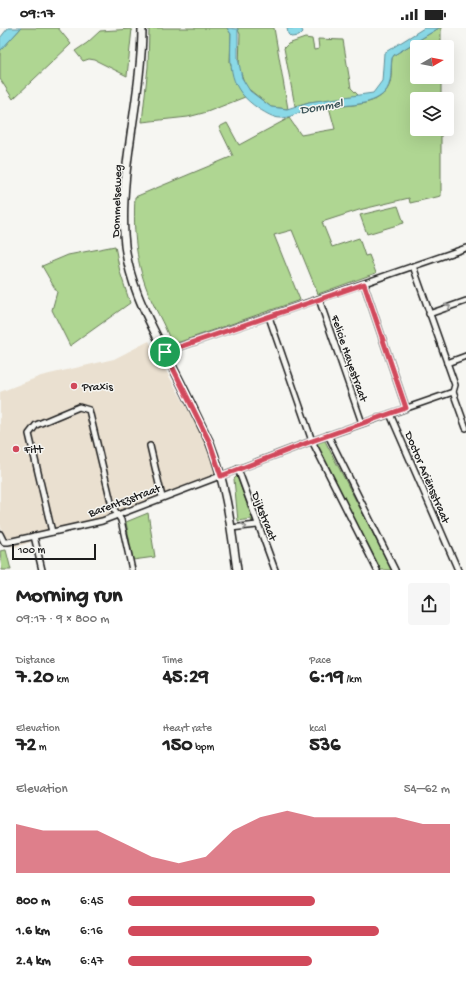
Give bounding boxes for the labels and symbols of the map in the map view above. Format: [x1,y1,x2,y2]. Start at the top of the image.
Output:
north arrow [410,40,454,84]
water label: Dommel [299,96,345,119]
street label: Dommelseweg [110,164,126,239]
one-way arrow [444,304,451,312]
street label: Felicie Hayestraat [326,313,370,405]
pin [148,335,182,369]
marker: Praxis [69,381,79,391]
place label: Praxis [81,381,113,395]
street label: Doctor Ariënsstraat [400,429,452,527]
marker: Fitt [11,444,21,454]
place label: Fitt [23,444,44,458]
street label: Barentszstraat [86,482,164,522]
street label: Dijkstraat [247,489,279,544]
one-way arrow [241,523,247,532]
scale bar [12,542,96,561]

